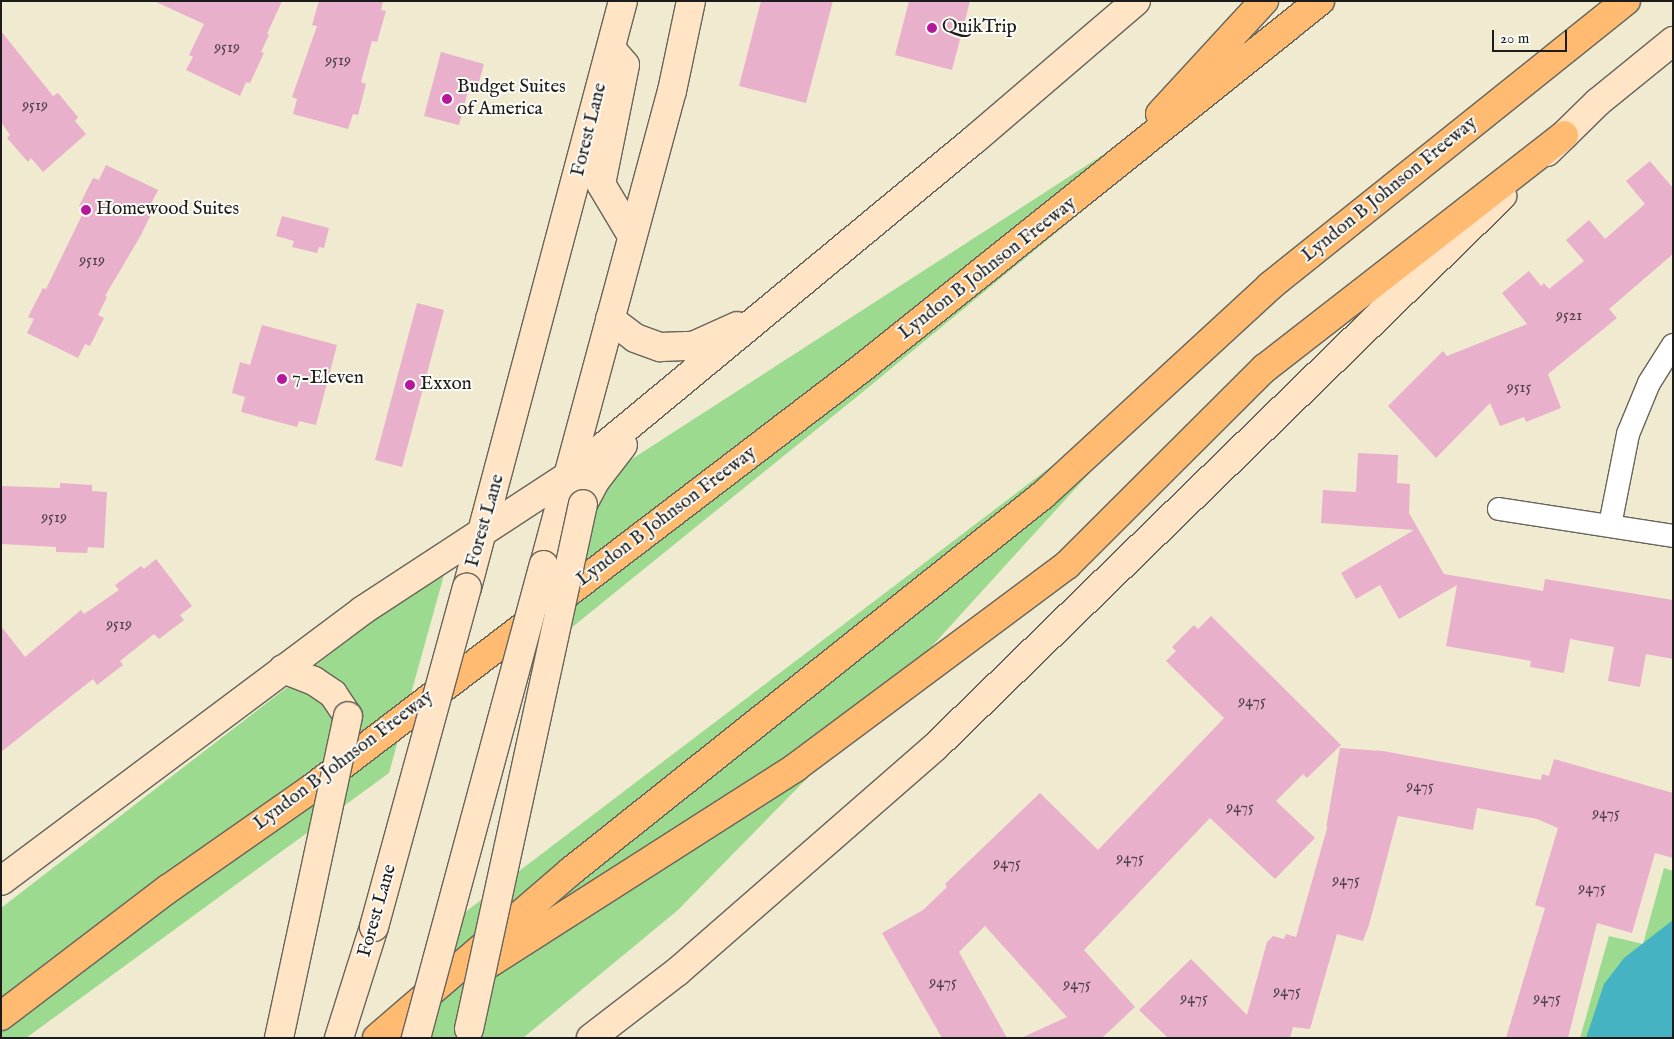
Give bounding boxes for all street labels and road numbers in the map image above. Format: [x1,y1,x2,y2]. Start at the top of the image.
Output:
street label: Forest Lane [567,81,613,179]
street label: Lyndon B Johnson Freeway [1298,112,1482,268]
street label: Lyndon B Johnson Freeway [895,193,1081,345]
street label: Lyndon B Johnson Freeway [573,442,761,592]
street label: Forest Lane [462,472,510,570]
street label: Lyndon B Johnson Freeway [250,686,438,836]
street label: Forest Lane [354,862,402,960]

